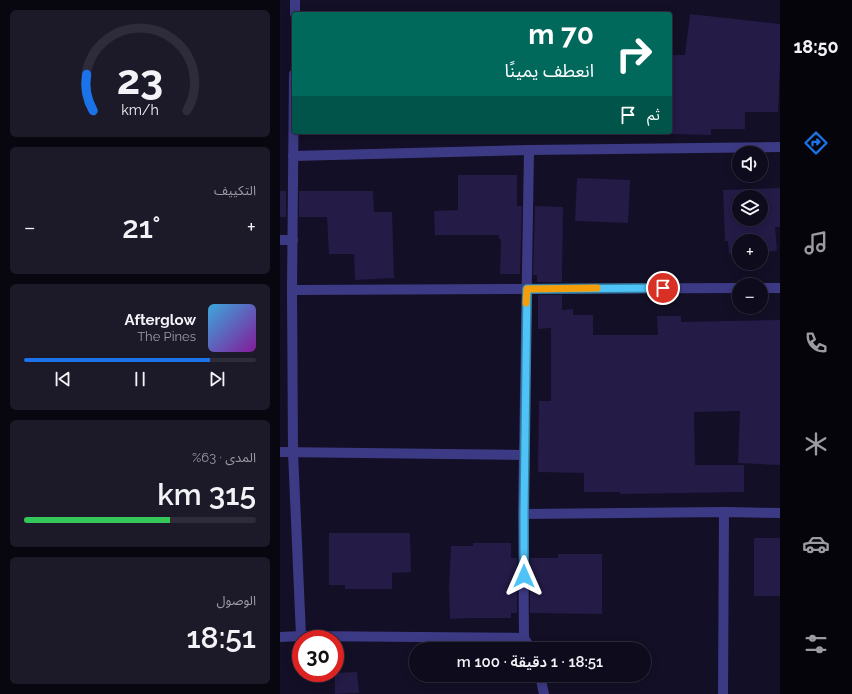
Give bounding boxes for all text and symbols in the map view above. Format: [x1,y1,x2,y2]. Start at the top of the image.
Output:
text: 70 m [528,18,594,51]
icon: right [608,28,660,80]
text: 18:50 [793,36,839,57]
text: 23 [117,55,163,104]
text: انعطف يمينًا [504,60,594,81]
text: km/h [121,102,159,118]
icon: arrive [617,104,639,126]
text: ثم [647,106,660,124]
icon: directions [802,129,830,157]
map controls [732,146,768,314]
button: sound [732,146,768,182]
text: التكييف [214,183,256,198]
button: layers [732,190,768,226]
text: 21° [122,210,161,245]
text: − [24,214,36,240]
text: + [247,214,256,240]
icon: music [802,229,830,257]
button: + [732,234,768,270]
pin [646,271,680,305]
icon: arrive [652,277,674,299]
button: − [732,278,768,314]
text: Afterglow [125,311,196,329]
text: The Pines [137,329,196,344]
icon: phone [802,329,830,357]
icon: previous [52,368,74,390]
icon: pause [129,368,151,390]
icon: next [206,368,228,390]
icon: climate [802,430,830,458]
text: المدى · 63% [192,450,256,465]
text: 315 km [157,477,256,512]
icon: car [802,530,830,558]
position arrow [503,555,545,597]
text: الوصول [216,593,256,608]
text: 18:51 [186,620,256,655]
speed limit sign: 30 [292,630,344,682]
icon: filters [802,630,830,658]
text: 18:51 · 1 دقيقة · 100 m [457,653,603,671]

